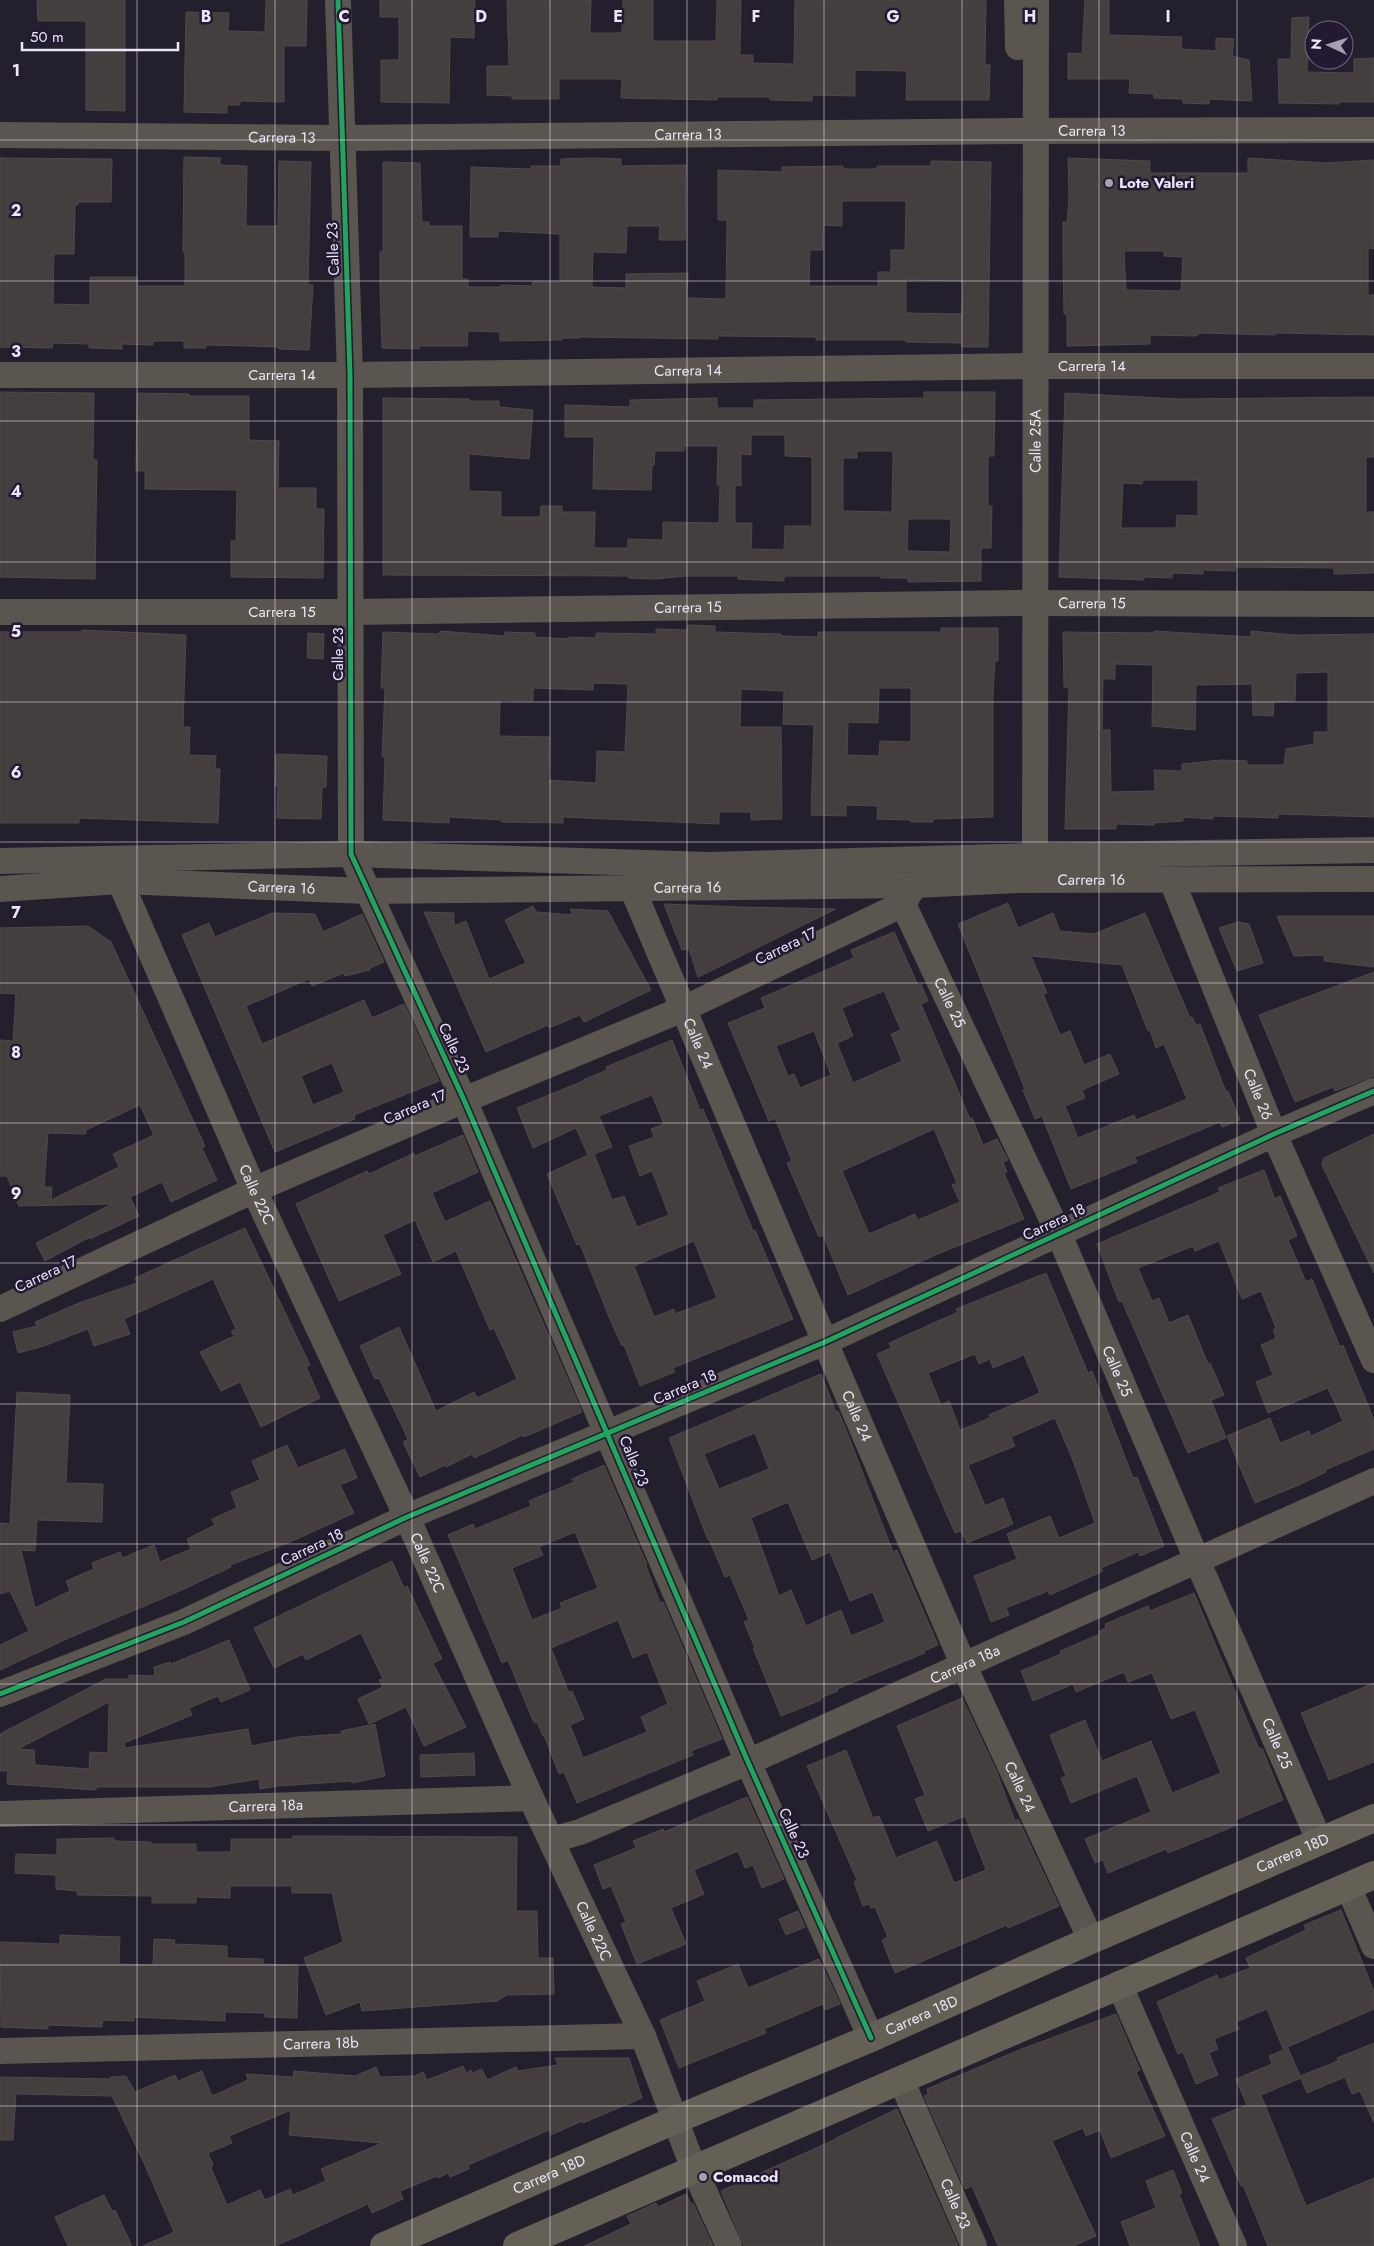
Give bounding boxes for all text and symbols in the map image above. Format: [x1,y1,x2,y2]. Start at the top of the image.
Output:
text: B [201,5,211,28]
text: C [338,5,350,28]
text: D [475,5,487,28]
text: E [613,5,623,28]
text: F [752,5,760,28]
text: G [886,5,900,28]
text: H [1024,5,1036,28]
text: I [1165,5,1171,28]
scale bar [22,20,179,52]
north arrow [1304,20,1354,70]
text: 50 m [30,26,64,48]
text: N [1306,38,1326,50]
text: 1 [12,59,20,82]
street label: Carrera 13 [1058,120,1126,142]
street label: Carrera 13 [654,123,722,146]
street label: Carrera 13 [248,126,316,149]
place label: Lote Valeri [1119,172,1194,194]
marker: Lote Valeri [1103,177,1115,189]
text: 2 [11,199,21,222]
street label: Calle 23 [321,222,345,276]
text: 3 [11,340,21,363]
street label: Carrera 14 [1058,355,1126,377]
street label: Carrera 14 [654,359,722,382]
street label: Carrera 14 [248,364,316,386]
street label: Calle 25A [1024,409,1047,473]
text: 4 [10,480,22,503]
street label: Carrera 15 [1058,592,1126,614]
street label: Carrera 15 [654,596,722,619]
street label: Carrera 15 [248,601,316,623]
text: 5 [11,620,21,643]
street label: Calle 23 [327,627,349,681]
text: 6 [11,761,21,784]
street label: Carrera 16 [1058,869,1125,891]
street label: Carrera 16 [247,875,316,900]
street label: Carrera 16 [654,876,721,899]
text: 7 [11,901,21,924]
street label: Carrera 17 [751,921,821,971]
street label: Calle 25 [928,974,971,1032]
street label: Calle 24 [677,1014,719,1073]
street label: Calle 23 [433,1019,475,1077]
text: 8 [11,1041,21,1064]
street label: Calle 26 [1238,1065,1278,1123]
street label: Carrera 17 [380,1084,450,1130]
street label: Calle 22C [233,1161,280,1228]
text: 9 [11,1182,21,1205]
street label: Carrera 18 [1019,1198,1089,1246]
street label: Carrera 17 [11,1250,81,1298]
street label: Calle 25 [1096,1342,1138,1400]
street label: Carrera 18 [650,1364,720,1410]
street label: Calle 24 [836,1387,878,1446]
street label: Calle 23 [613,1432,655,1490]
street label: Carrera 18 [277,1523,347,1571]
street label: Calle 22C [404,1529,450,1597]
street label: Carrera 18a [927,1639,1003,1690]
street label: Calle 25 [1256,1714,1298,1772]
street label: Calle 24 [999,1758,1041,1816]
street label: Carrera 18a [228,1794,303,1818]
street label: Calle 23 [773,1804,815,1862]
street label: Carrera 18D [1253,1828,1333,1878]
street label: Calle 22C [570,1897,617,1965]
street label: Carrera 18D [882,1990,961,2041]
street label: Carrera 18b [283,2032,359,2055]
street label: Calle 24 [1174,2128,1216,2186]
street label: Carrera 18D [509,2149,589,2200]
place label: Comacod [713,2166,778,2188]
marker: Comacod [697,2171,709,2183]
street label: Calle 23 [935,2175,976,2232]

